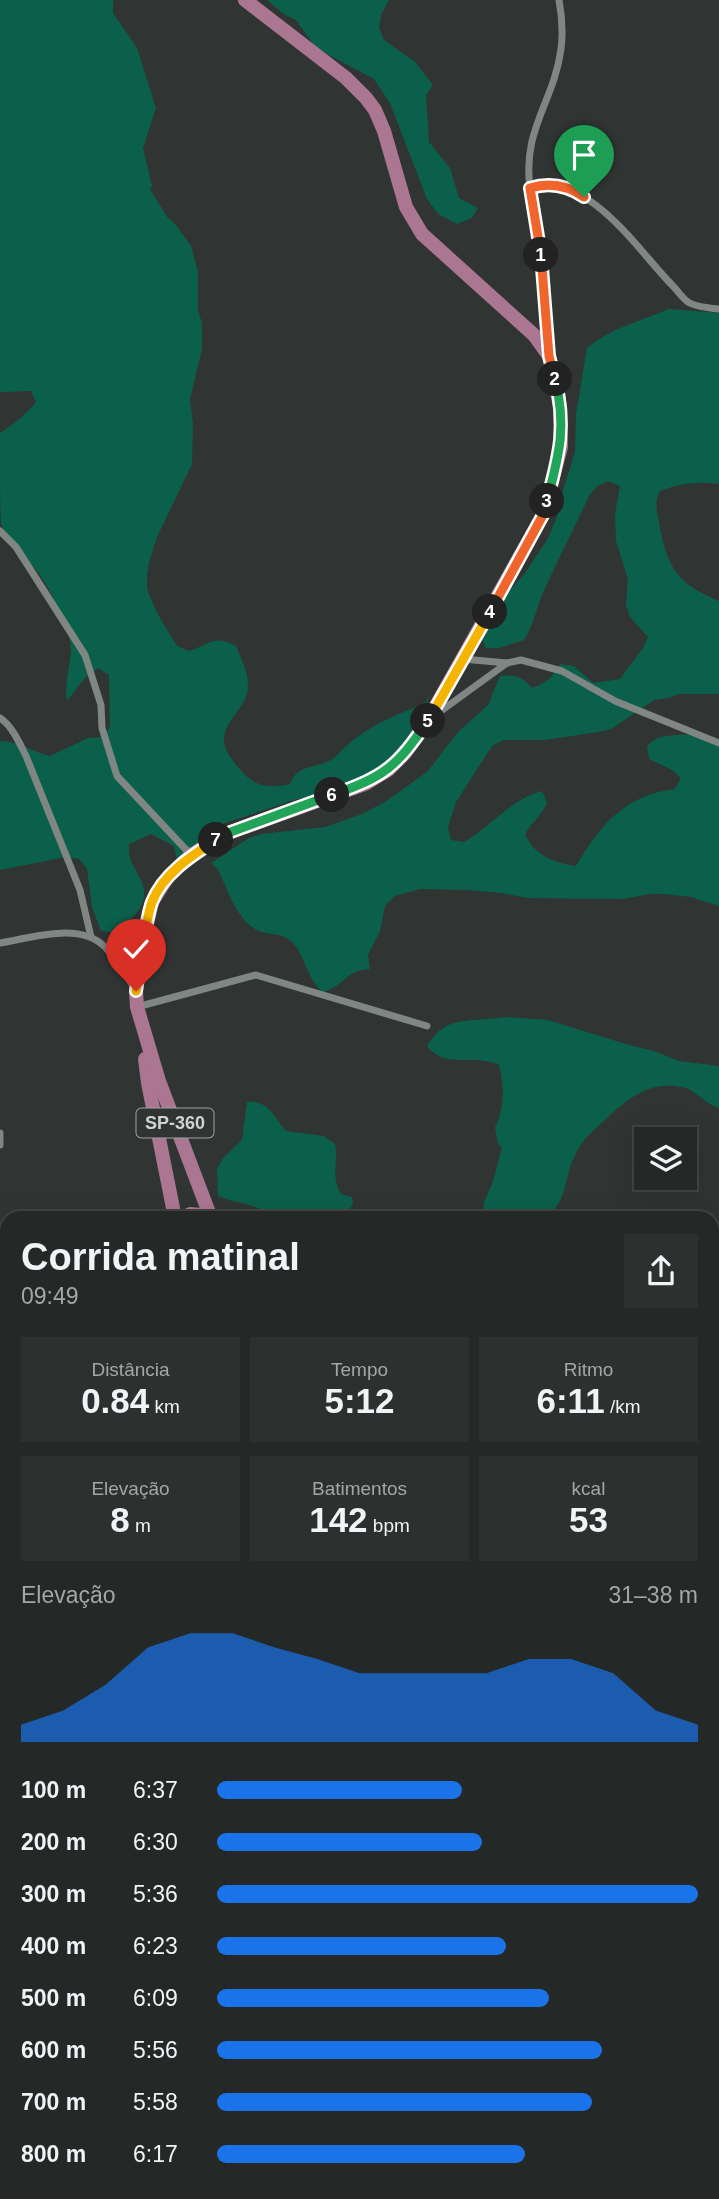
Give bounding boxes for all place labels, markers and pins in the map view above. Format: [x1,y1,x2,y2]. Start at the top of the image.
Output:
pin [554,125,614,197]
pin: 1 [524,238,558,272]
pin: 2 [538,362,572,396]
pin: 3 [530,484,564,518]
pin: 4 [472,594,508,630]
pin: 5 [410,704,446,738]
pin: 6 [314,778,350,812]
pin: 7 [198,822,234,858]
pin [106,919,166,991]

